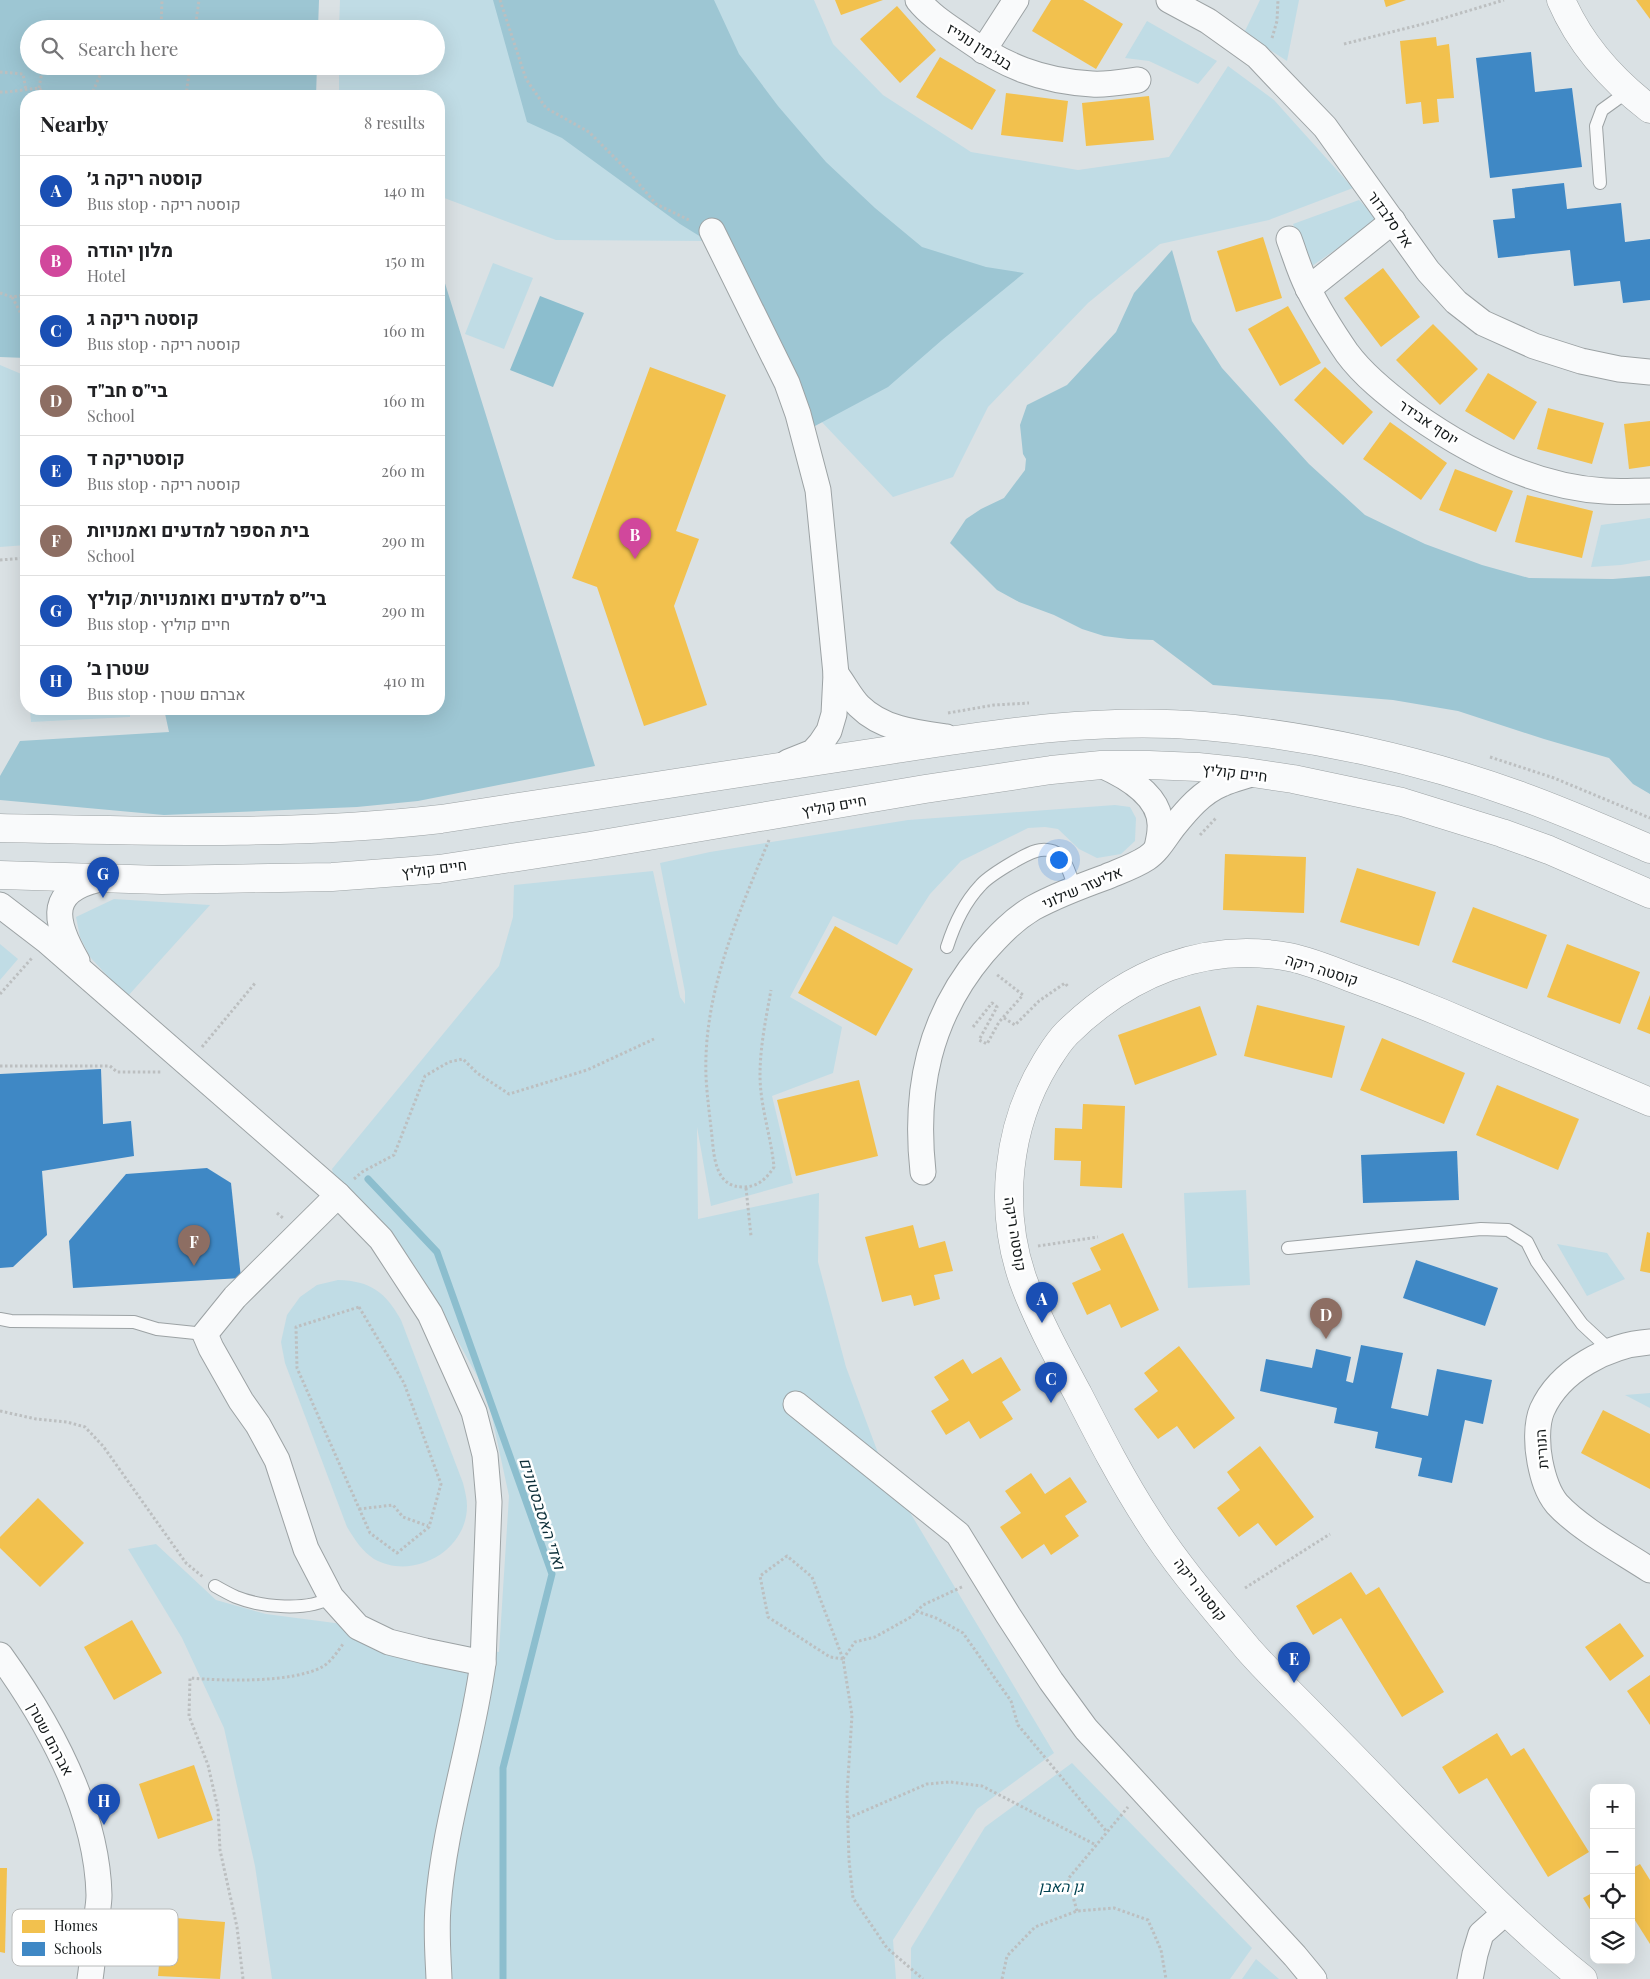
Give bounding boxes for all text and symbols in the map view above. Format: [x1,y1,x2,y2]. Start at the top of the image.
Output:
street label: בנג'מין נונייז [943,18,1017,74]
search box [20,20,445,75]
icon: search [38,34,66,62]
text: Search here [78,35,178,61]
text: Nearby [40,109,109,137]
text: 8 results [364,112,425,133]
text: קוסטה ריקה ג׳ [87,164,203,190]
text: A [51,180,61,201]
text: 140 m [383,180,425,201]
street label: אל סלבדור [1364,186,1418,252]
text: Bus stop · קוסטה ריקה [87,193,241,214]
text: מלון יהודה [87,236,173,262]
text: B [51,250,61,271]
text: 150 m [385,250,425,271]
text: Hotel [87,265,126,286]
text: קוסטה ריקה ג [87,304,199,330]
text: C [50,320,62,341]
text: 160 m [383,320,425,341]
text: Bus stop · קוסטה ריקה [87,333,241,354]
text: בי"ס חב"ד [87,376,167,402]
text: D [50,390,62,411]
text: 160 m [383,390,425,411]
street label: יוסף אבידר [1395,395,1463,449]
text: School [87,405,135,426]
text: קוסטריקה ד [87,444,185,470]
text: E [51,460,61,481]
text: 260 m [381,460,425,481]
text: Bus stop · קוסטה ריקה [87,473,241,494]
text: בית הספר למדעים ואמנויות [87,516,309,542]
pin: B [619,518,651,559]
text: F [51,530,61,551]
text: 290 m [381,530,425,551]
text: School [87,545,135,566]
text: בי״ס למדעים ואומנויות/קוליץ [87,584,326,610]
text: G [50,600,62,621]
text: 290 m [381,600,425,621]
text: Bus stop · חיים קוליץ [87,613,230,634]
text: שטרן ב׳ [87,654,150,680]
text: H [50,670,62,691]
text: 410 m [383,670,425,691]
text: Bus stop · אברהם שטרן [87,683,246,704]
street label: חיים קוליץ [1201,758,1269,786]
street label: חיים קוליץ [800,789,868,821]
your location [1046,847,1072,873]
street label: חיים קוליץ [400,854,468,882]
pin: G [87,857,119,898]
street label: אליעזר שילוני [1039,861,1125,913]
street label: קוסטה ריקה [1283,948,1361,990]
street label: קוסטה ריקה [1000,1195,1032,1273]
pin: F [178,1225,210,1266]
pin: A [1026,1282,1058,1323]
pin: D [1310,1298,1342,1339]
pin: C [1035,1362,1067,1403]
street label: הנורית [1530,1428,1552,1470]
water label: ואדי האסבסטונים [515,1455,571,1573]
street label: קוסטה ריקה [1170,1553,1232,1625]
pin: E [1278,1642,1310,1683]
street label: אברהם שטרן [23,1699,79,1779]
pin: H [88,1784,120,1825]
map controls [1590,1784,1635,1964]
button: + [1590,1784,1635,1829]
button: − [1590,1829,1635,1874]
button: locate [1590,1874,1635,1919]
park label: גן האבן [1039,1876,1084,1896]
legend [12,1909,178,1966]
text: Homes [54,1916,98,1935]
button: layers [1590,1919,1635,1964]
text: Schools [54,1939,102,1958]

